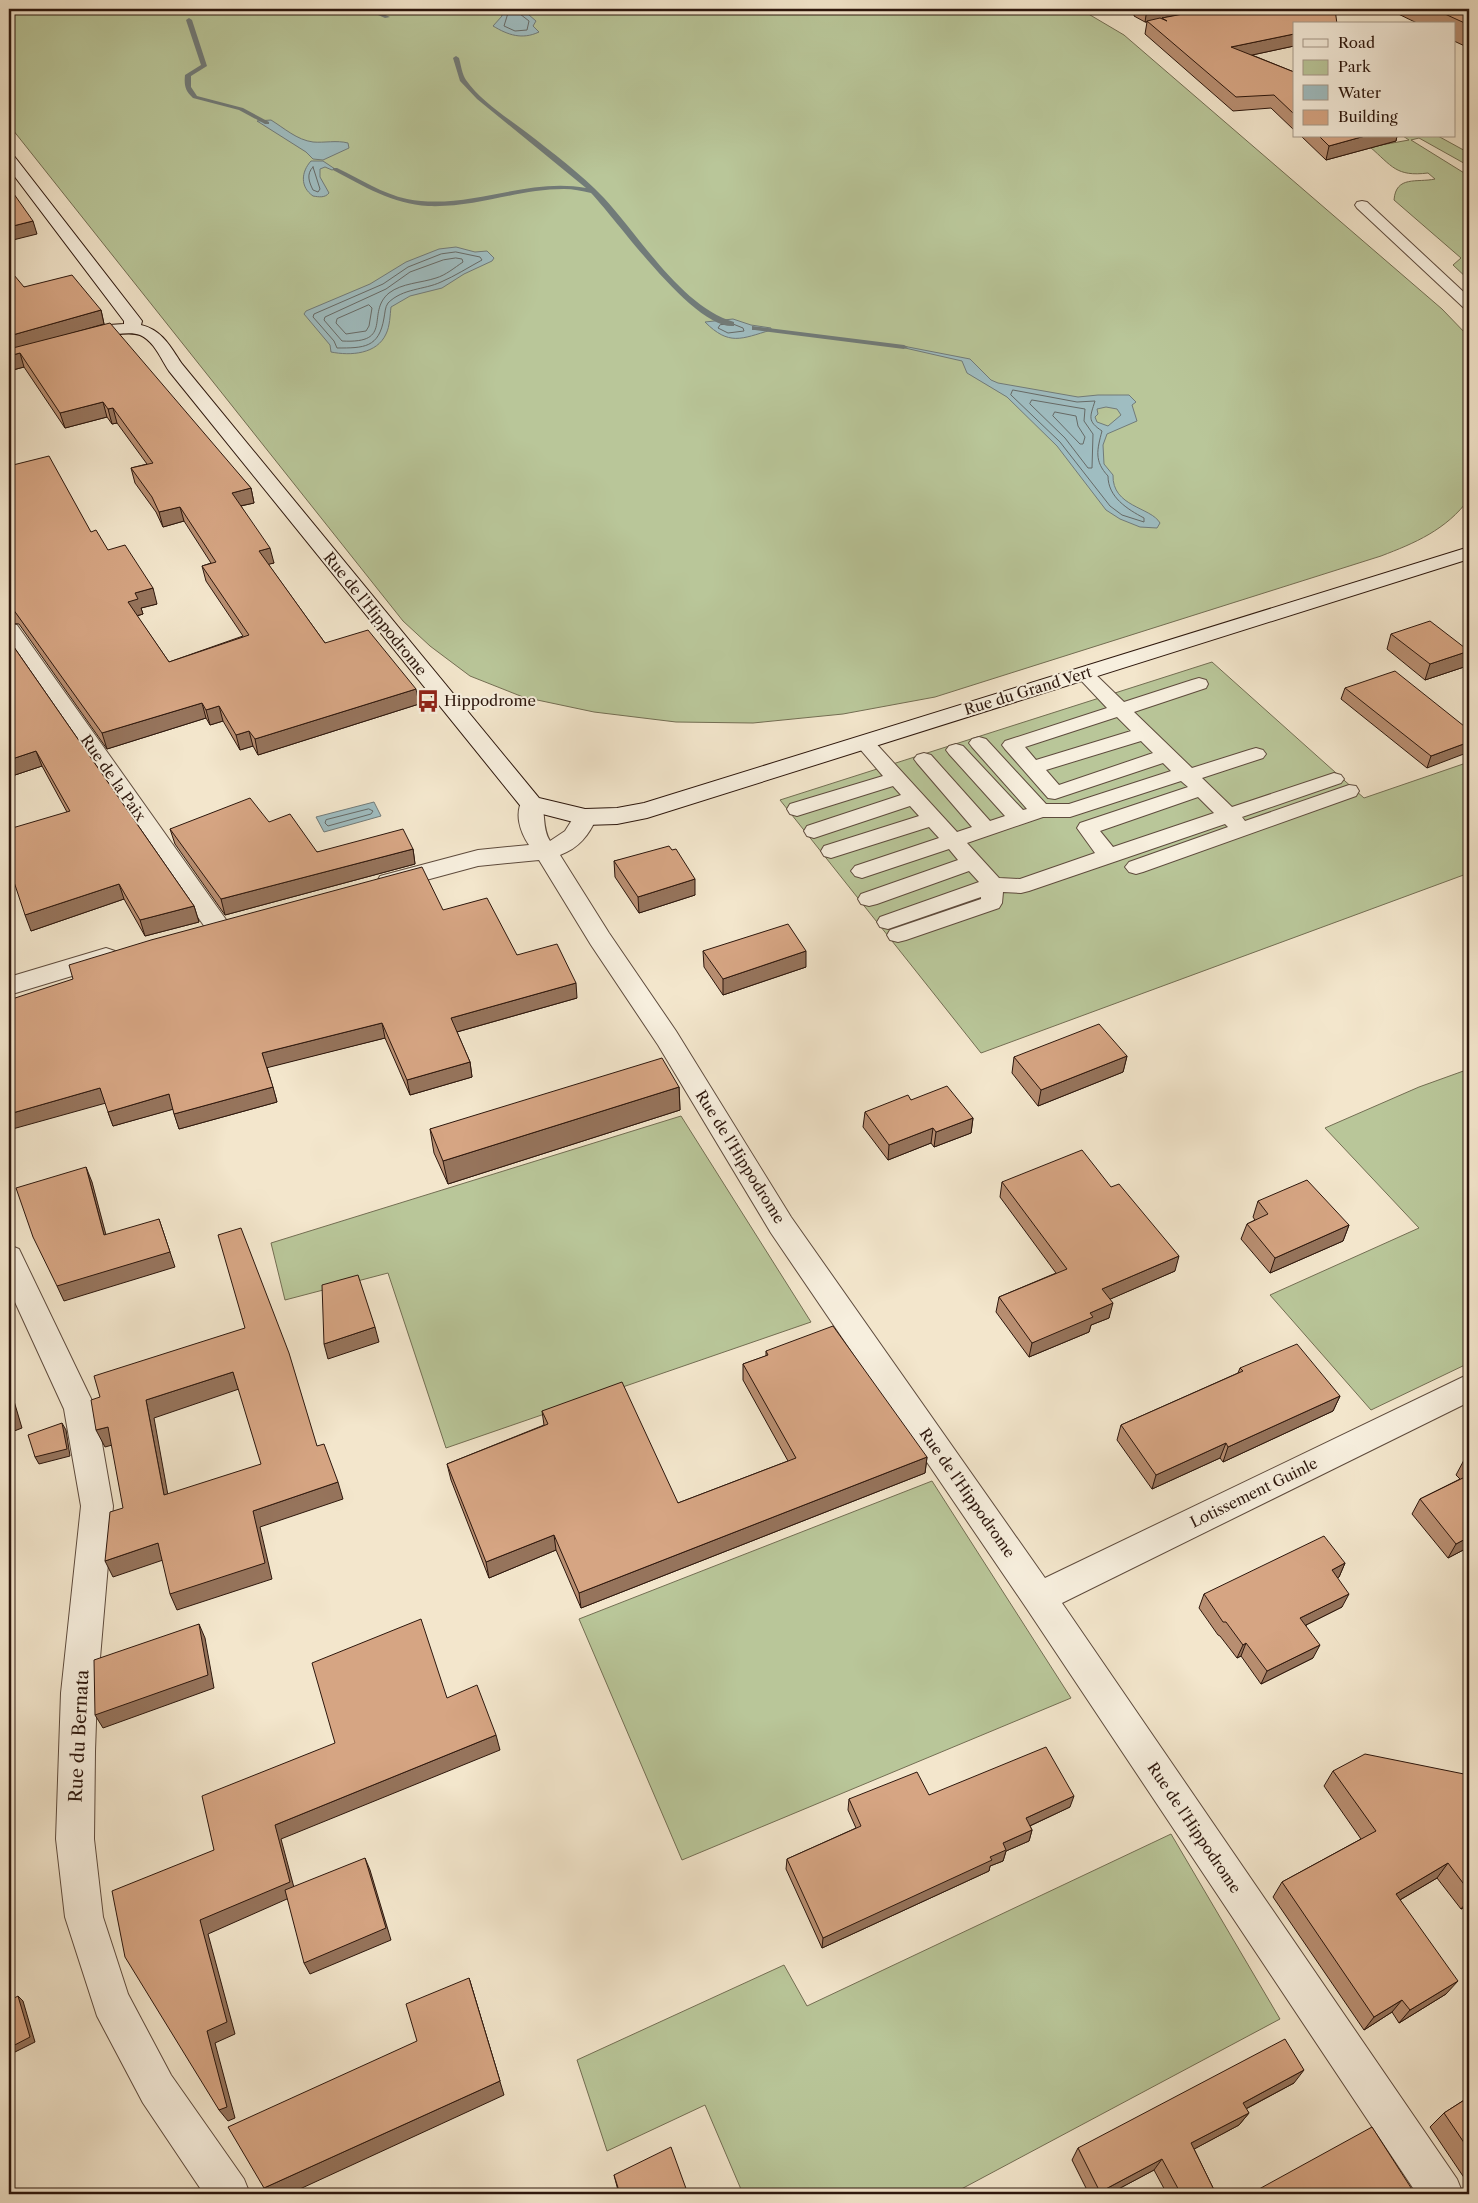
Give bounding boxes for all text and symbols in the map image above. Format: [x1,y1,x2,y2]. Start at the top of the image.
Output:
legend [1293,22,1456,138]
text: Road [1338,33,1375,52]
text: Park [1338,57,1372,76]
text: Water [1337,83,1382,102]
text: Building [1338,107,1398,126]
street label: Rue de l'Hippodrome [320,548,431,679]
street label: Rue du Grand Vert [962,662,1095,719]
bus stop icon: Hippodrome [415,688,441,714]
place label: Hippodrome [444,691,536,710]
street label: Rue de la Paix [77,731,150,825]
street label: Rue de l'Hippodrome [692,1087,789,1227]
street label: Rue de l'Hippodrome [916,1424,1019,1561]
street label: Lotissement Guinle [1187,1453,1321,1532]
street label: Rue du Bernata [65,1669,93,1803]
street label: Rue de l'Hippodrome [1144,1759,1245,1897]

